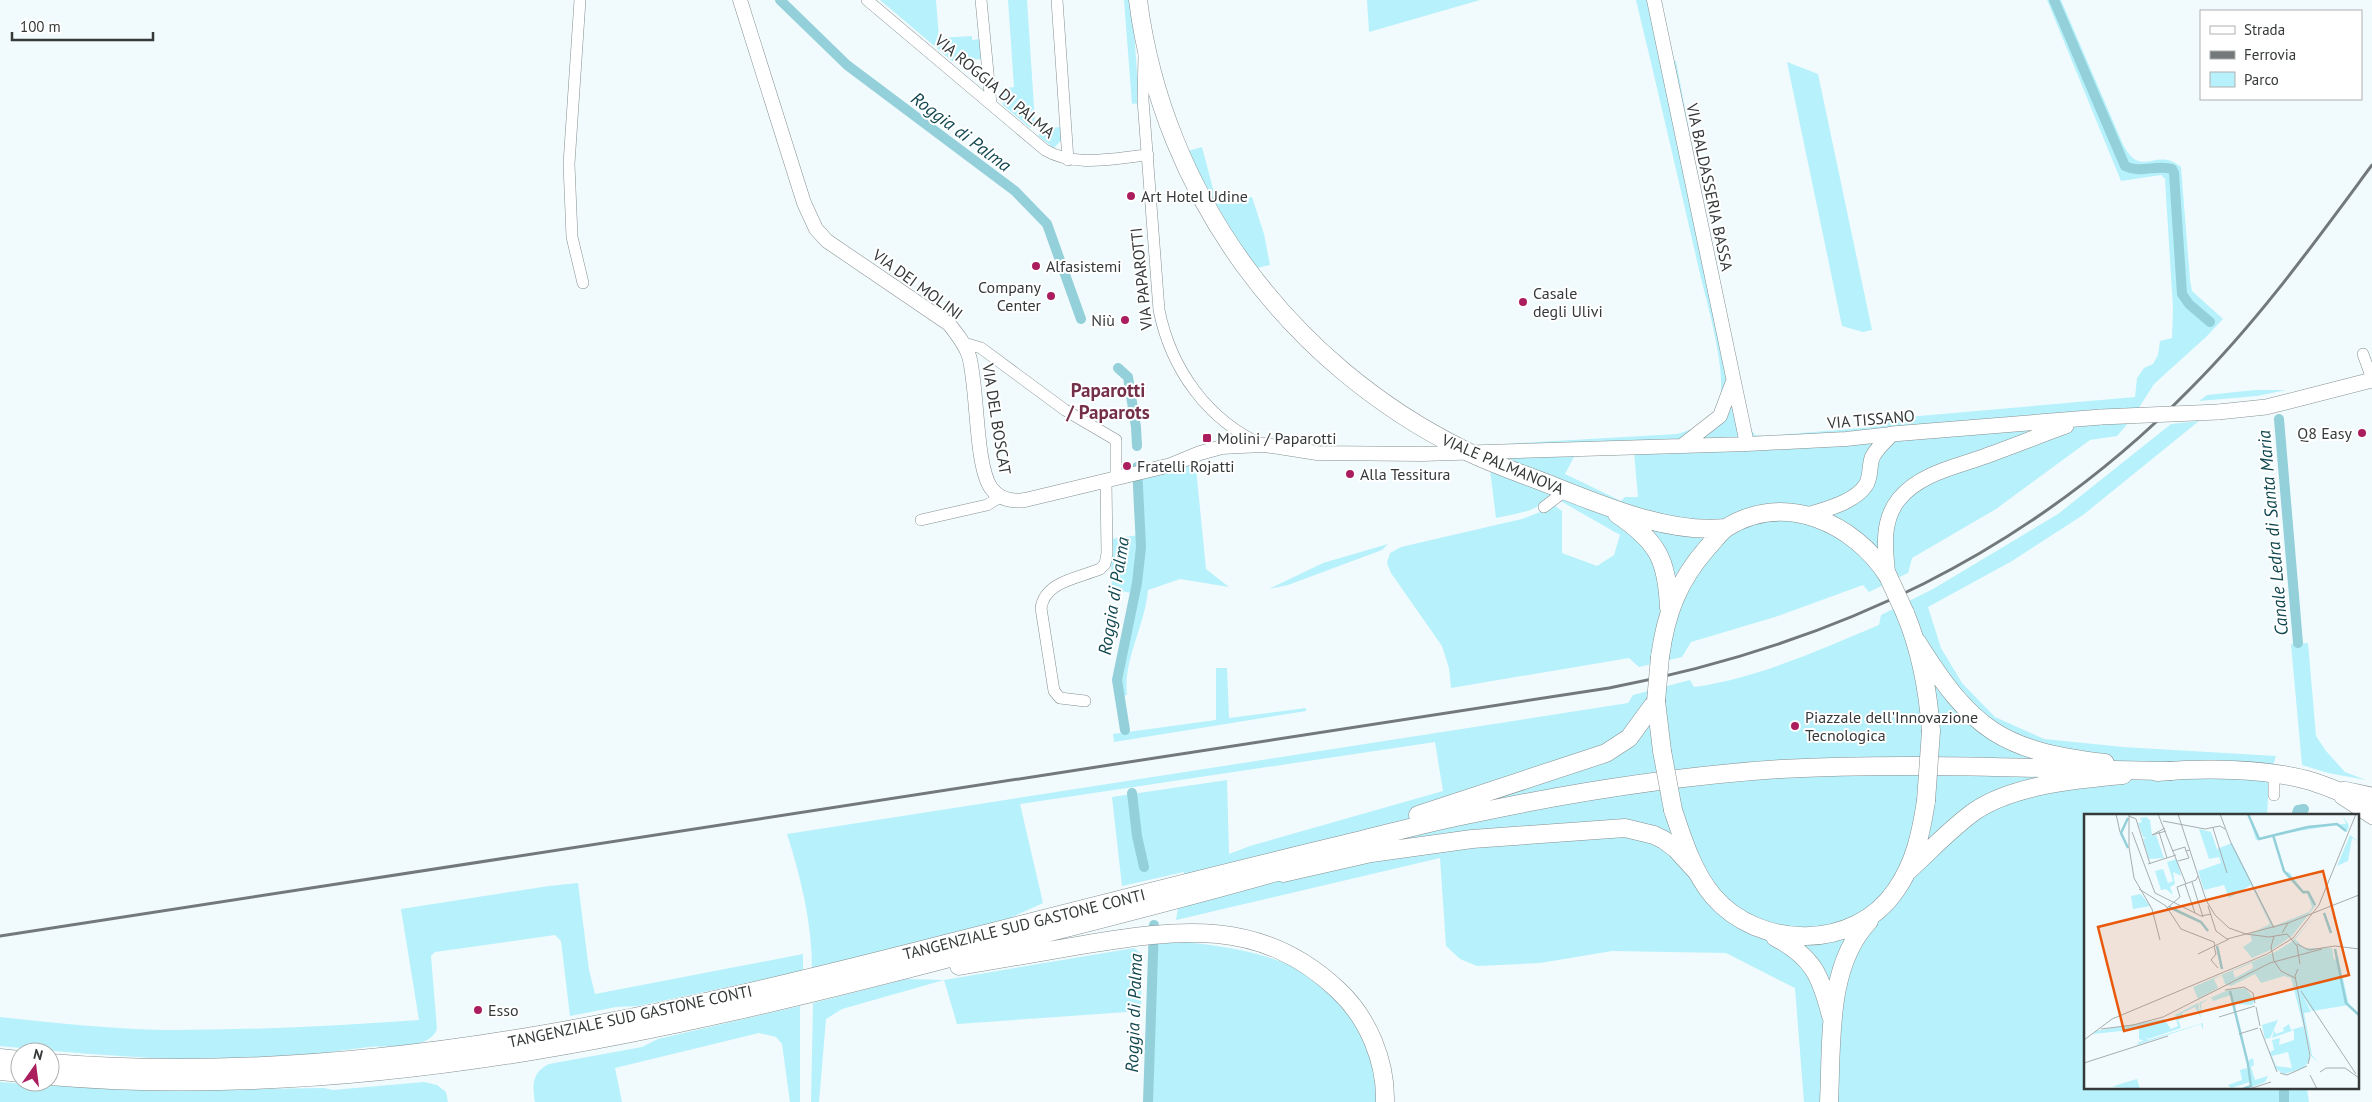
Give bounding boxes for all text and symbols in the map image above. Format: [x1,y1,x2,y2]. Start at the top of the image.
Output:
scale bar [12,10,154,42]
legend [2200,10,2362,100]
text: 100 m [20,17,61,36]
text: Strada [2244,20,2285,39]
street label: VIA ROGGIA DI PALMA [930,29,1060,142]
text: Ferrovia [2244,45,2296,64]
text: Parco [2244,70,2279,89]
water label: Roggia di Palma [907,87,1016,177]
street label: VIA BALDASSERIA BASSA [1682,100,1738,273]
place label: Art Hotel Udine [1141,186,1248,206]
marker: Art Hotel Udine [1125,190,1137,202]
street label: VIA PAPAROTTI [1126,227,1156,332]
street label: VIA DEI MOLINI [868,244,967,323]
place label: Alfasistemi [1046,256,1122,276]
marker: Alfasistemi [1030,260,1042,272]
place label: Company Center [978,277,1042,315]
place label: Casale degli Ulivi [1533,283,1603,321]
marker: Company Center [1045,290,1057,302]
marker: Casale degli Ulivi [1517,296,1529,308]
place label: Niù [1091,310,1115,330]
marker: Niù [1119,314,1131,326]
street label: VIA DEL BOSCAT [978,361,1016,476]
district label: Paparotti / Paparots [1065,378,1150,424]
street label: VIA TISSANO [1825,405,1916,433]
place label: Q8 Easy [2297,423,2353,443]
marker: Q8 Easy [2356,427,2368,439]
place label: Molini / Paparotti [1217,428,1337,448]
street label: VIALE PALMANOVA [1438,429,1568,499]
water label: Canale Ledra di Santa Maria [2252,429,2293,637]
marker: Molini / Paparotti [1201,432,1213,444]
place label: Fratelli Rojatti [1137,456,1235,476]
marker: Fratelli Rojatti [1121,460,1133,472]
place label: Alla Tessitura [1360,464,1451,484]
marker: Alla Tessitura [1344,468,1356,480]
water label: Roggia di Palma [1093,535,1134,657]
place label: Piazzale dell'Innovazione Tecnologica [1805,707,1978,745]
marker: Piazzale dell'Innovazione Tecnologica [1789,720,1801,732]
inset map [2084,814,2360,1090]
street label: TANGENZIALE SUD GASTONE CONTI [901,884,1147,964]
water label: Roggia di Palma [1120,953,1147,1073]
street label: TANGENZIALE SUD GASTONE CONTI [506,980,754,1052]
place label: Esso [488,1000,519,1020]
marker: Esso [472,1004,484,1016]
north arrow [10,1042,60,1092]
text: N [32,1045,45,1064]

